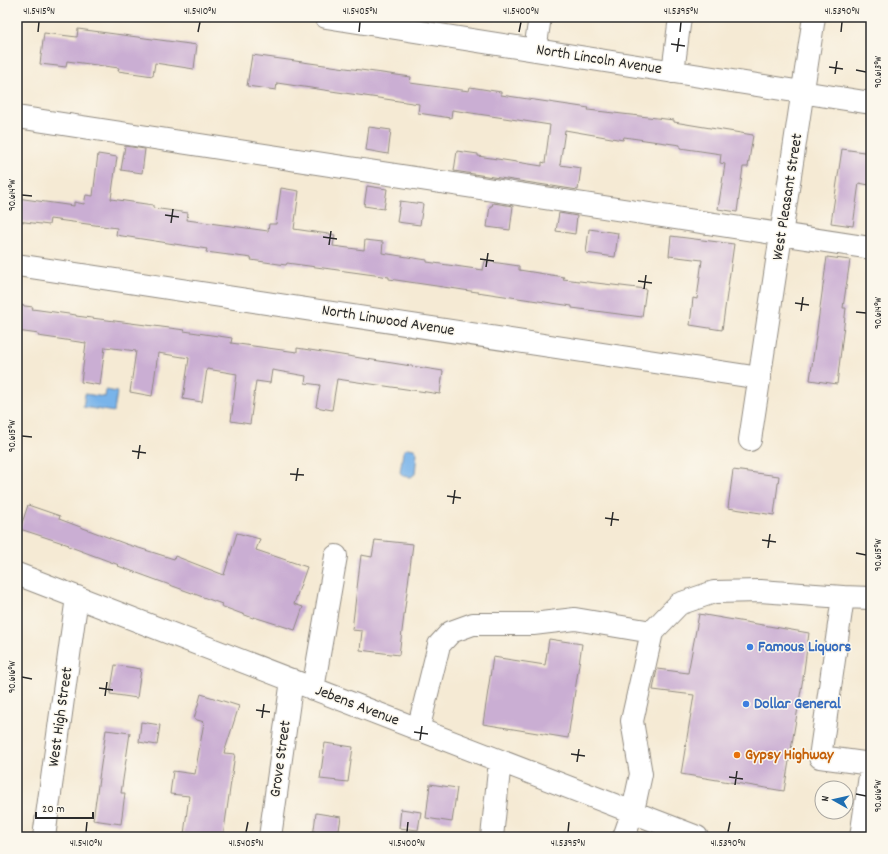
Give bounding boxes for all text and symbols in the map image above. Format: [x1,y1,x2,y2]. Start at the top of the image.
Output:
text: 41.5415°N [23,5,55,19]
text: 41.5410°N [184,5,216,19]
text: 41.5405°N [342,5,378,19]
text: 41.5400°N [503,5,539,19]
text: 41.5395°N [664,5,698,19]
text: 41.5390°N [824,5,860,19]
street label: North Lincoln Avenue [535,39,663,81]
text: 90.613°W [872,56,886,88]
street label: West Pleasant Street [767,132,809,262]
text: 90.614°W [6,179,20,211]
text: 90.614°W [872,297,886,329]
street label: North Linwood Avenue [320,299,456,343]
text: 90.615°W [6,420,20,452]
text: 90.615°W [872,539,886,571]
place label: Famous Liquors [758,636,852,659]
marker: Famous Liquors [745,642,755,652]
text: 90.616°W [6,660,20,693]
street label: West High Street [43,666,79,768]
street label: Jebens Avenue [312,679,402,733]
place label: Dollar General [754,693,841,716]
marker: Dollar General [741,699,751,709]
street label: Grove Street [264,719,298,799]
place label: Gypsy Highway [745,744,835,767]
marker: Gypsy Highway [732,750,742,760]
text: 90.616°W [872,779,886,812]
north arrow [814,780,854,820]
scale bar [36,794,93,820]
text: N [818,795,834,803]
text: 20 m [42,801,65,818]
text: 41.5410°N [70,837,102,851]
text: 41.5405°N [228,837,264,851]
text: 41.5400°N [389,837,425,851]
text: 41.5395°N [551,837,585,851]
text: 41.5390°N [710,837,746,851]

